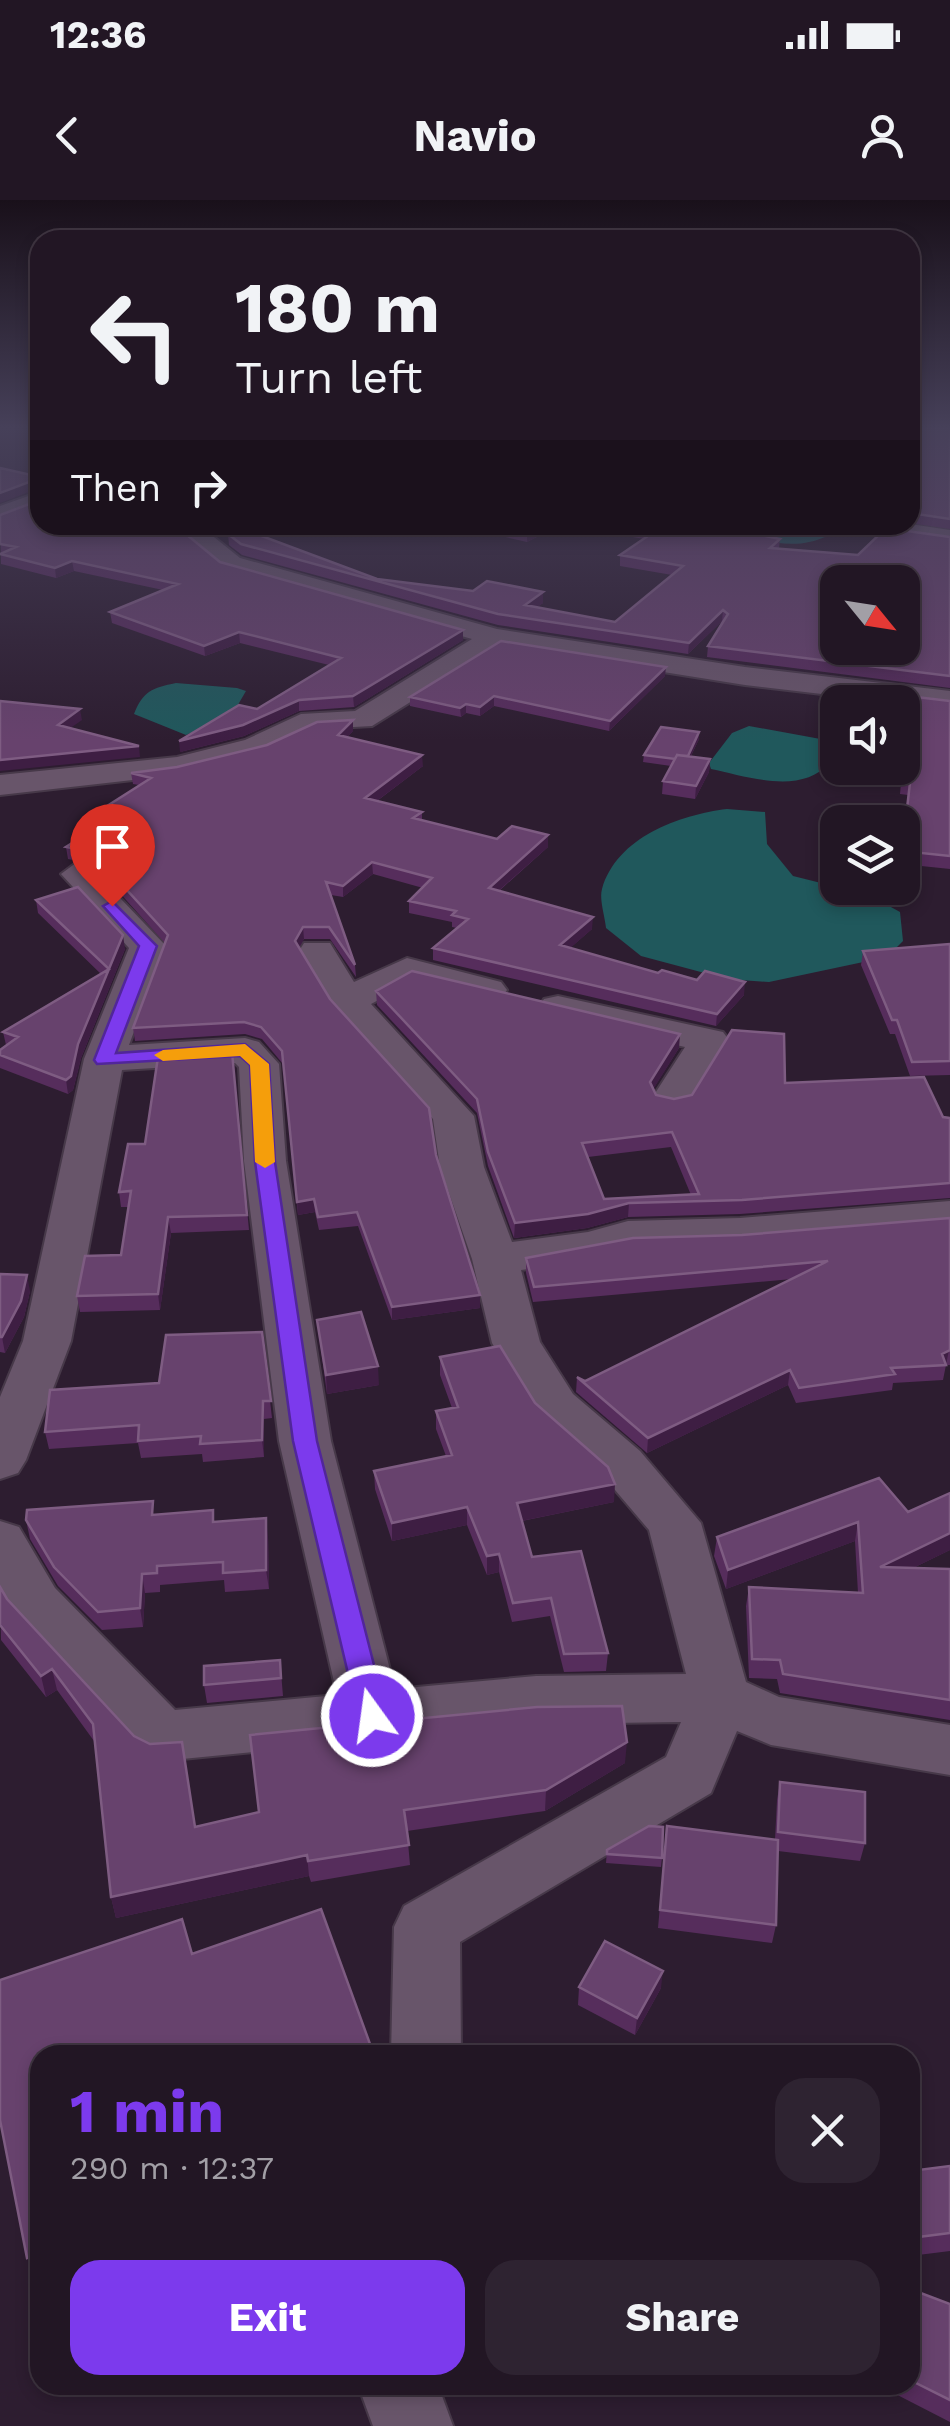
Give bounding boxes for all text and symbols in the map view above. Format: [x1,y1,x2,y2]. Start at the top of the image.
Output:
text: 12:36 [50,13,146,57]
icon: back [40,108,95,163]
icon: person [855,108,910,163]
text: Navio [413,109,537,162]
text: 180 m [235,267,440,349]
icon: left [70,270,200,400]
text: Turn left [235,351,422,404]
icon: right [181,460,236,515]
text: Then [70,466,161,510]
north arrow [820,565,920,665]
map controls [820,565,920,905]
button: sound [820,685,920,785]
pin [70,804,155,907]
button: layers [820,805,920,905]
icon: arrive [85,819,140,874]
position arrow [320,1664,424,1768]
text: 1 min [70,2076,224,2147]
button: close [775,2078,880,2183]
text: 290 m · 12:37 [70,2149,274,2187]
button: Exit [70,2260,465,2375]
button: Share [485,2260,880,2375]

